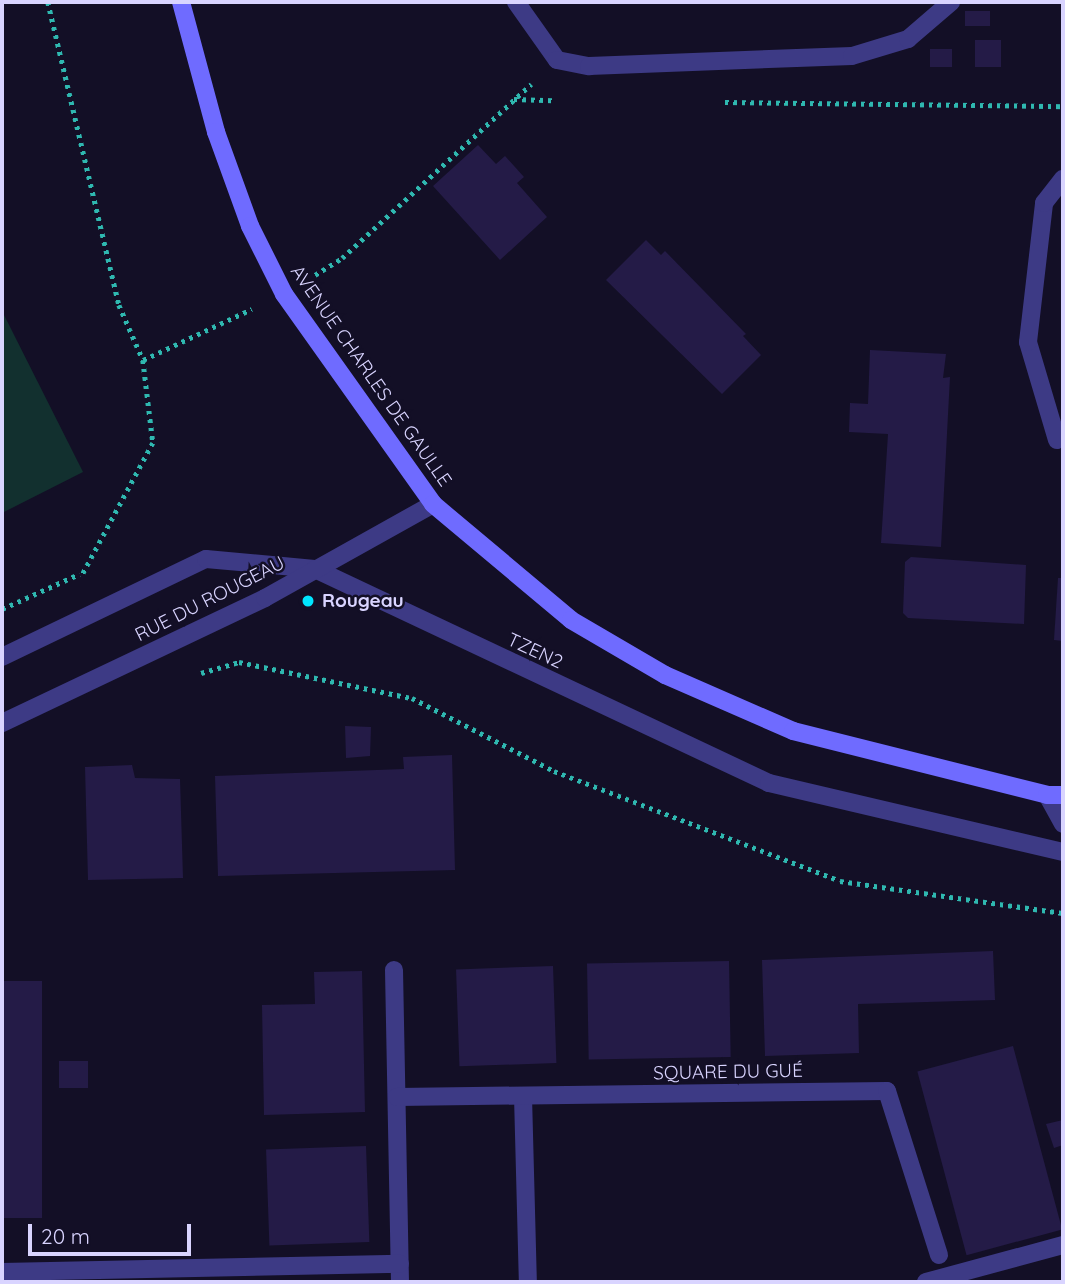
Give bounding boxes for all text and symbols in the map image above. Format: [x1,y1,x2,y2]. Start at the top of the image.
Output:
street label: AVENUE CHARLES DE GAULLE [286,261,456,491]
street label: RUE DU ROUGEAU [131,551,289,647]
place label: Rougeau [322,590,404,612]
marker: Rougeau [300,593,316,609]
street label: TZEN2 [504,628,566,674]
street label: SQUARE DU GUÉ [653,1059,803,1085]
scale bar [32,1210,194,1254]
text: 20 m [41,1223,90,1249]

